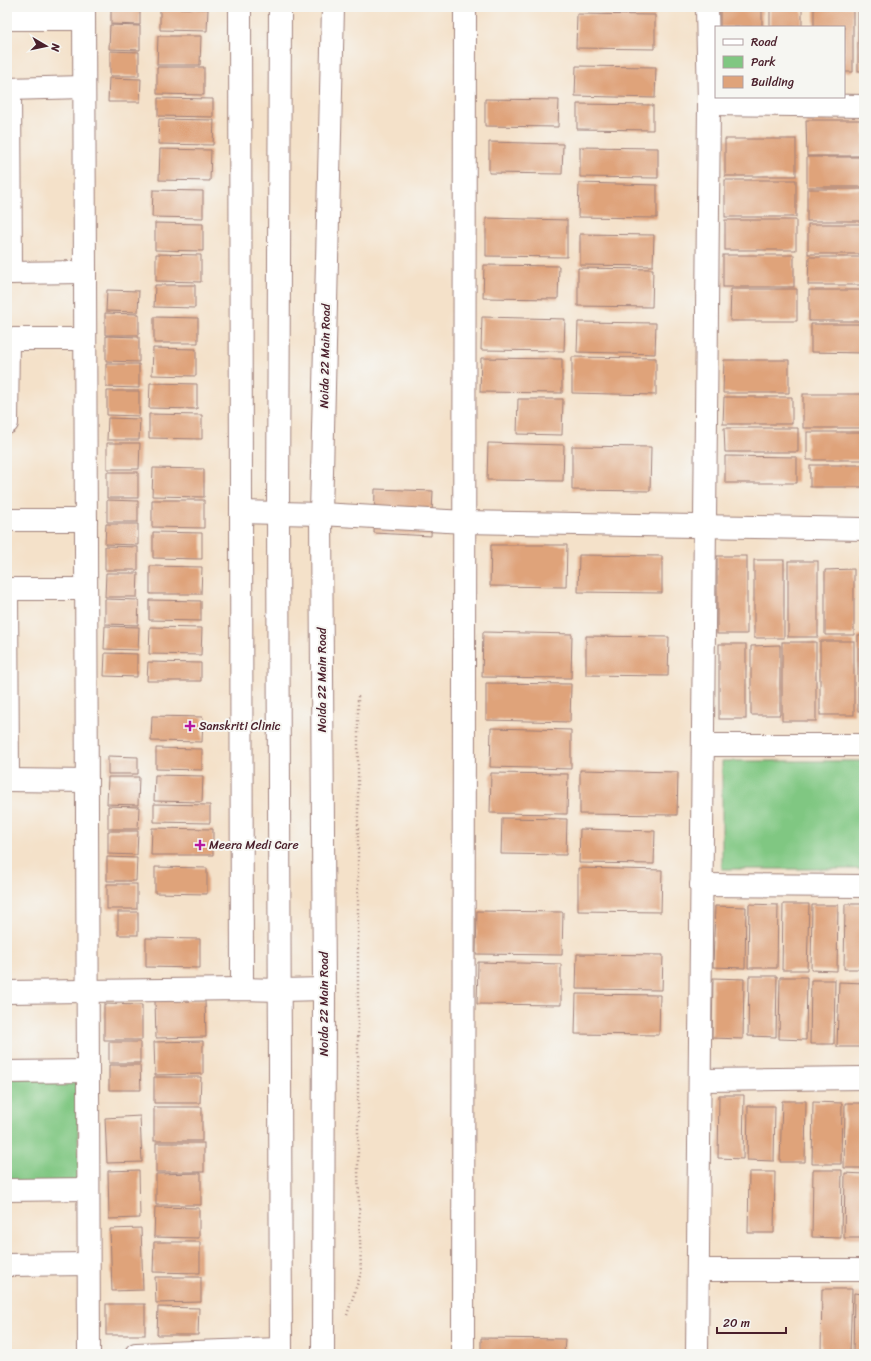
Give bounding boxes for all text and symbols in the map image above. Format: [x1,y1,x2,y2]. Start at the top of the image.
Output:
north arrow [26,26,66,66]
legend [715,26,845,98]
text: Road [751,31,778,53]
text: N [45,41,66,53]
text: Park [751,51,776,73]
text: Building [751,71,794,93]
street label: Noida 22 Main Road [313,303,337,408]
street label: Noida 22 Main Road [311,627,333,732]
place label: Sanskriti Clinic [199,715,281,737]
marker: Sanskriti Clinic [184,720,196,732]
place label: Meera Medi Care [209,834,299,856]
marker: Meera Medi Care [194,839,206,851]
street label: Noida 22 Main Road [313,951,335,1056]
scale bar [717,1309,786,1335]
text: 20 m [723,1312,750,1334]

